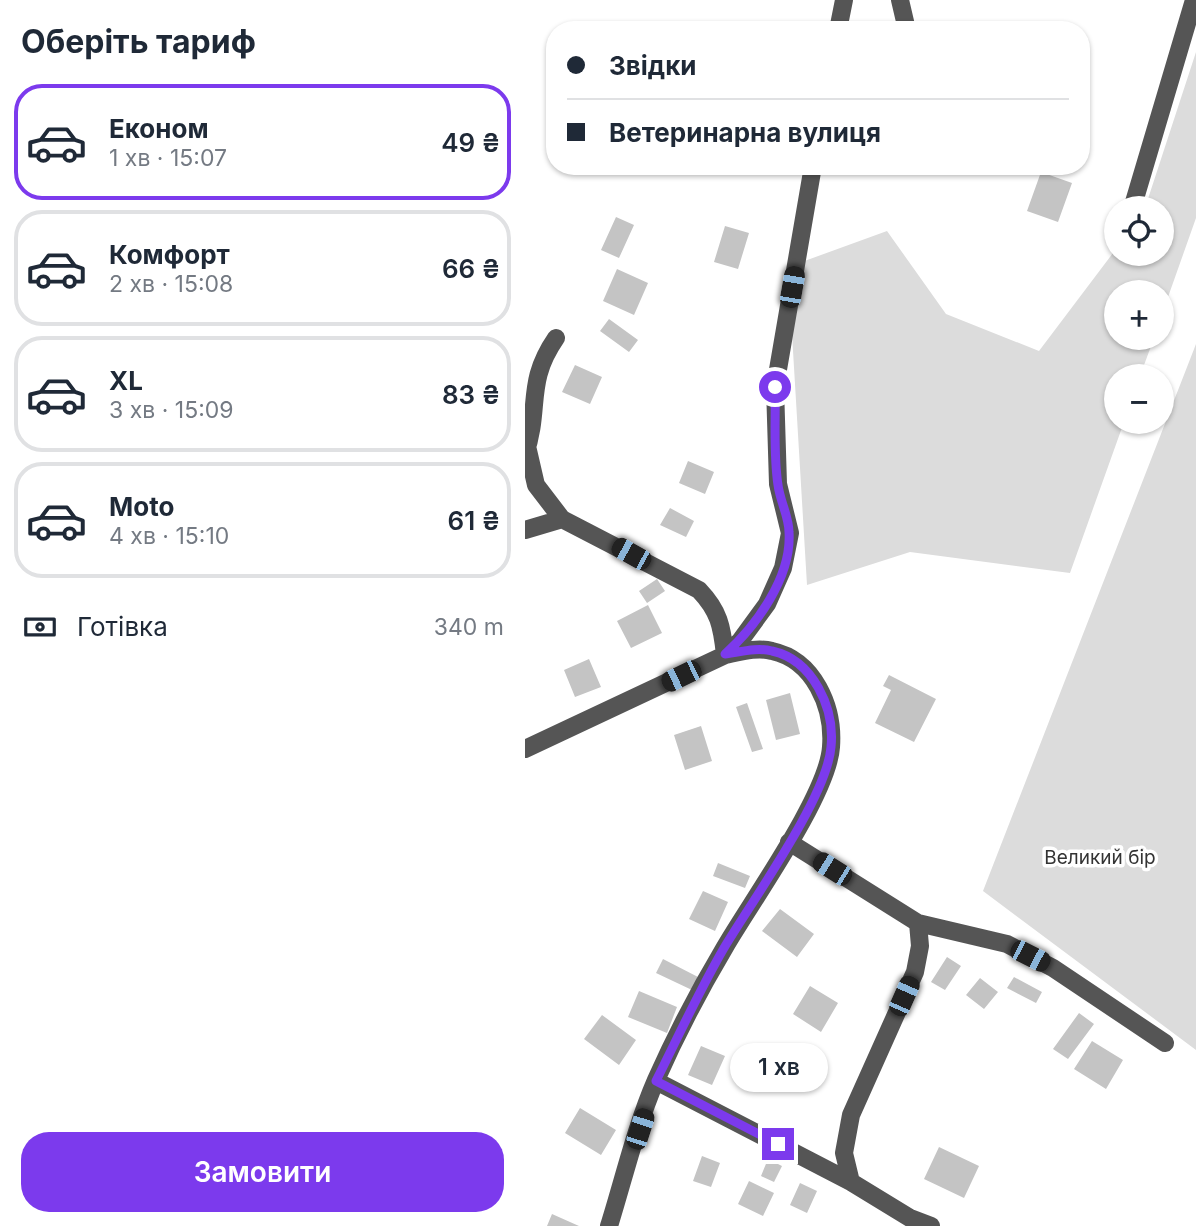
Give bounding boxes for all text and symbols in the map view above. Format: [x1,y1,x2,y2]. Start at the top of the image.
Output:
text: Оберіть тариф [21,22,256,61]
text: Звідки [609,50,697,81]
icon: car [25,111,88,174]
text: Економ [109,113,209,144]
text: Ветеринарна вулиця [609,117,881,148]
text: 49 ₴ [441,127,500,158]
text: 1 хв · 15:07 [109,144,227,172]
map controls [1104,196,1174,434]
button: locate [1104,196,1174,266]
icon: car [25,237,88,300]
text: Комфорт [109,239,230,270]
text: 66 ₴ [442,253,500,284]
car [779,264,806,310]
text: 2 хв · 15:08 [109,270,233,298]
button: + [1104,280,1174,350]
icon: car [25,363,88,426]
button: − [1104,364,1174,434]
text: XL [109,365,143,396]
route start [759,371,791,403]
text: 83 ₴ [442,379,500,410]
text: 3 хв · 15:09 [109,396,234,424]
icon: car [25,489,88,552]
text: Moto [109,491,174,522]
text: 61 ₴ [448,505,500,536]
text: 4 хв · 15:10 [109,522,229,550]
car [608,535,655,573]
icon: cash [21,608,59,646]
text: Готівка [77,611,168,642]
text: 340 m [434,613,504,641]
car [658,657,705,695]
park label: Великий бір [1044,846,1156,869]
car [809,849,856,889]
car [1007,937,1054,975]
car [886,973,923,1019]
callout: 1 хв [729,1042,827,1092]
text: 1 хв [758,1053,800,1081]
car [624,1106,657,1152]
route end [762,1128,794,1160]
button: Замовити [21,1132,504,1212]

